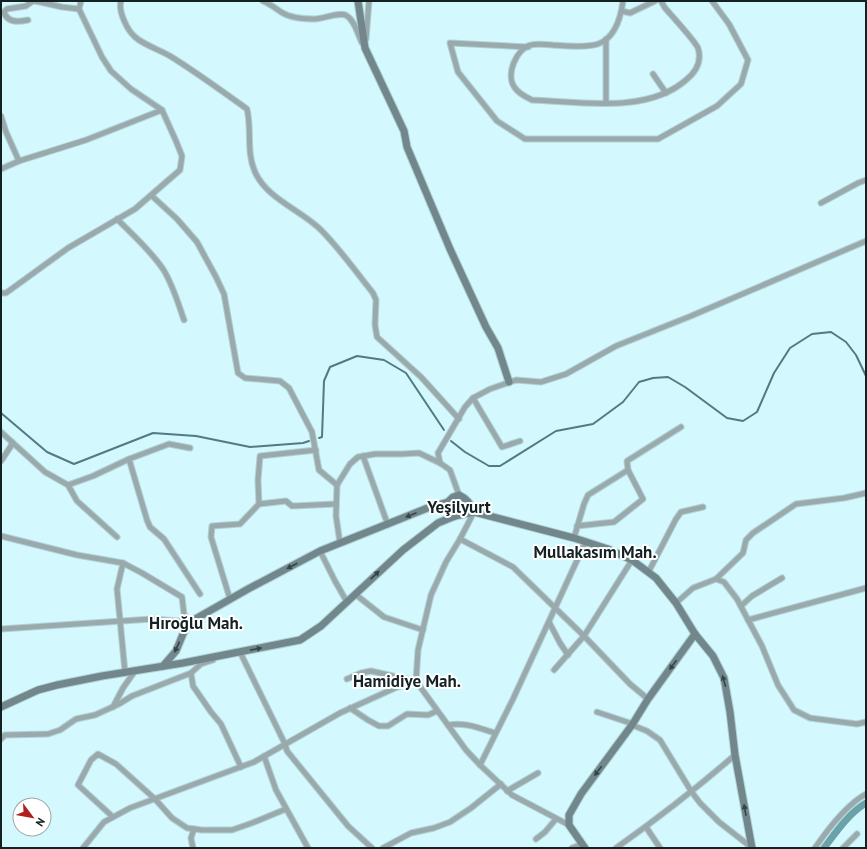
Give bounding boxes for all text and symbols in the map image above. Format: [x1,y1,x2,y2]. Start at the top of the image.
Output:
district label: Yeşilyurt [426,496,491,518]
one-way arrow [405,512,416,518]
district label: Mullakasım Mah. [533,541,657,563]
one-way arrow [286,563,297,569]
one-way arrow [370,571,381,580]
district label: Hıroğlu Mah. [149,612,243,634]
one-way arrow [174,641,180,652]
one-way arrow [250,646,263,652]
one-way arrow [669,660,677,671]
district label: Hamidiye Mah. [353,670,461,692]
one-way arrow [721,675,727,687]
one-way arrow [594,766,602,777]
north arrow [12,797,52,837]
one-way arrow [742,803,748,816]
text: N [33,816,48,829]

